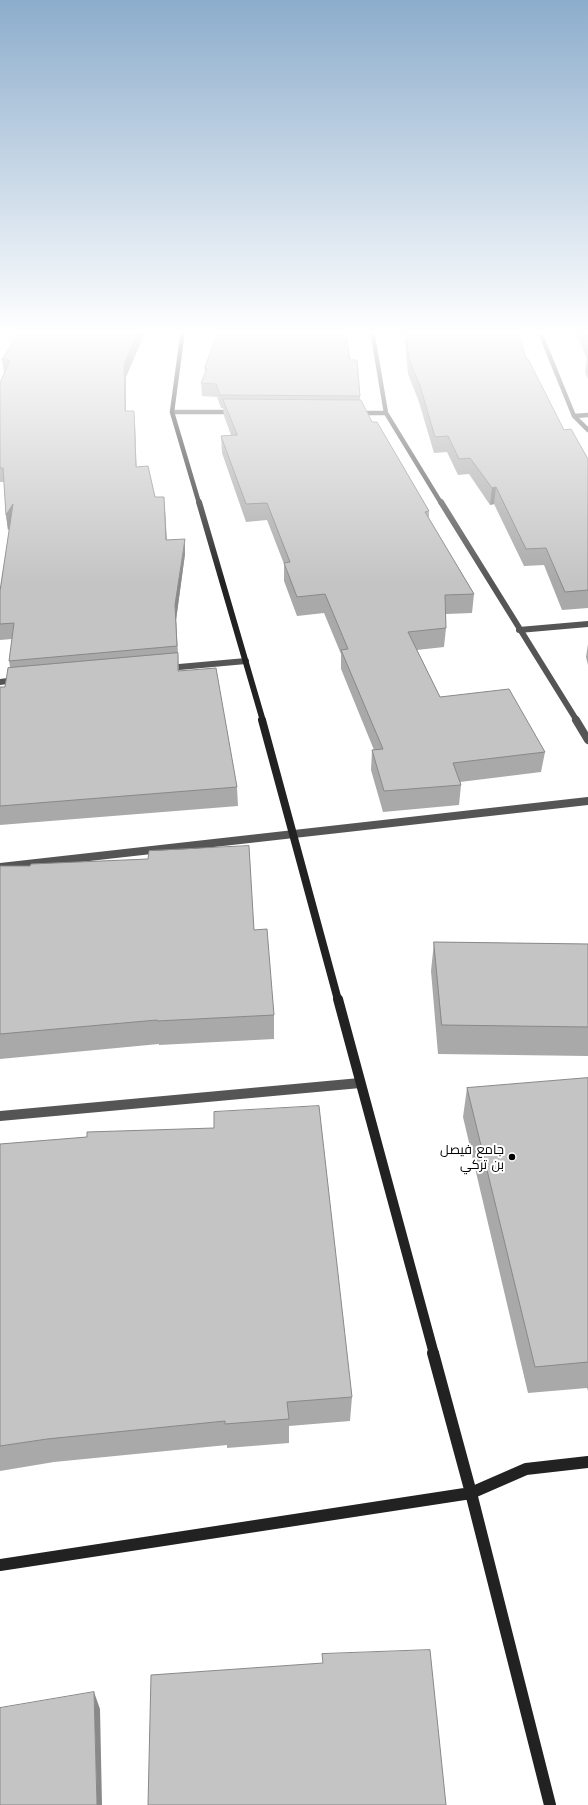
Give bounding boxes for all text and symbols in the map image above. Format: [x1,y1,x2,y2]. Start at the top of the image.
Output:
place label: جامع فيصل بن تركي [440,1142,504,1173]
marker: جامع فيصل بن تركي [507,1152,517,1162]

